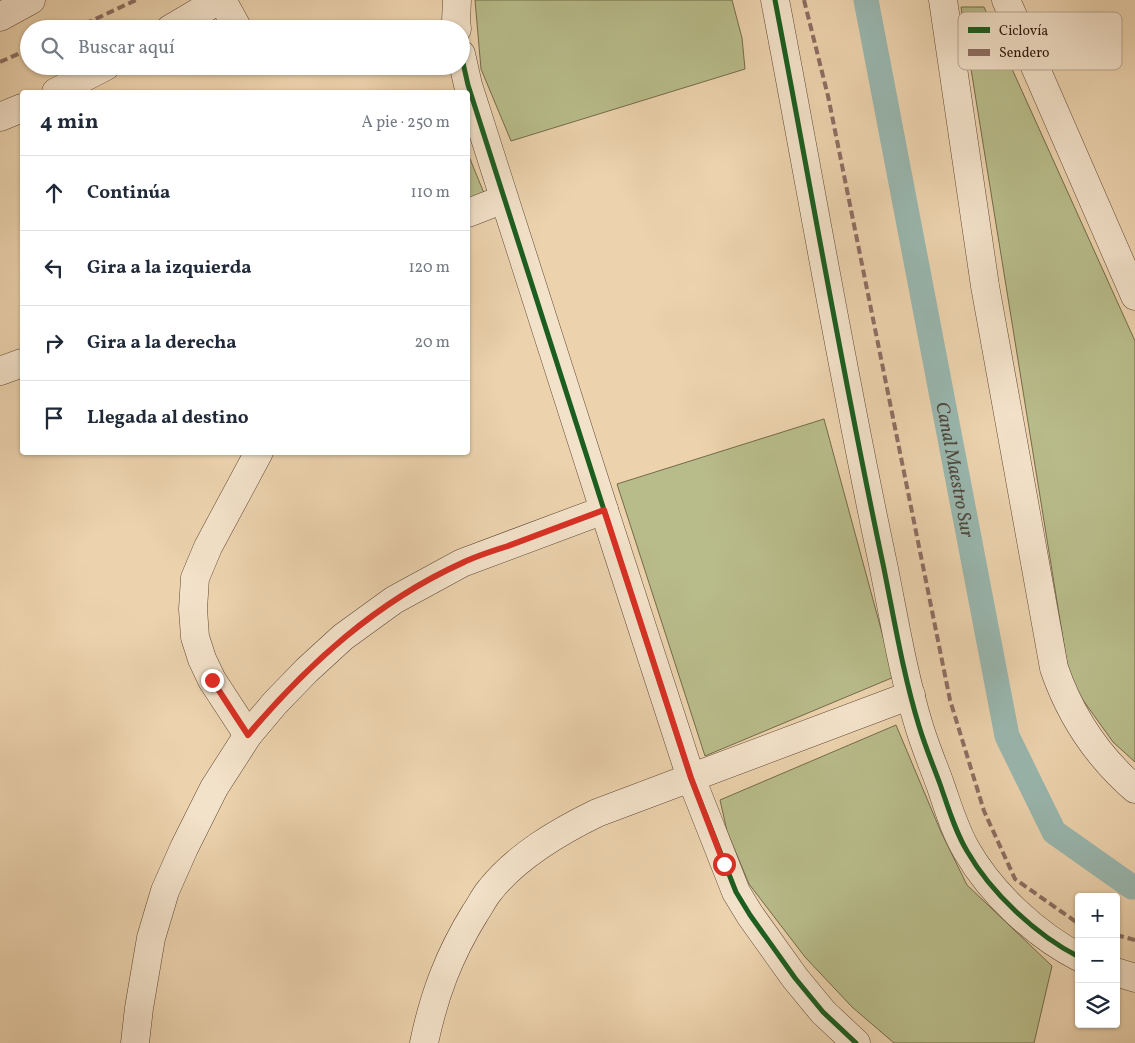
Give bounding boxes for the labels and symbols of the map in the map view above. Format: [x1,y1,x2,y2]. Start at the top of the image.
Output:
legend [958,12,1122,70]
text: Ciclovía [999,22,1048,41]
text: Sendero [999,44,1050,63]
water label: Canal Maestro Sur [928,400,980,541]
route end [201,669,224,692]
route start [713,853,736,876]

